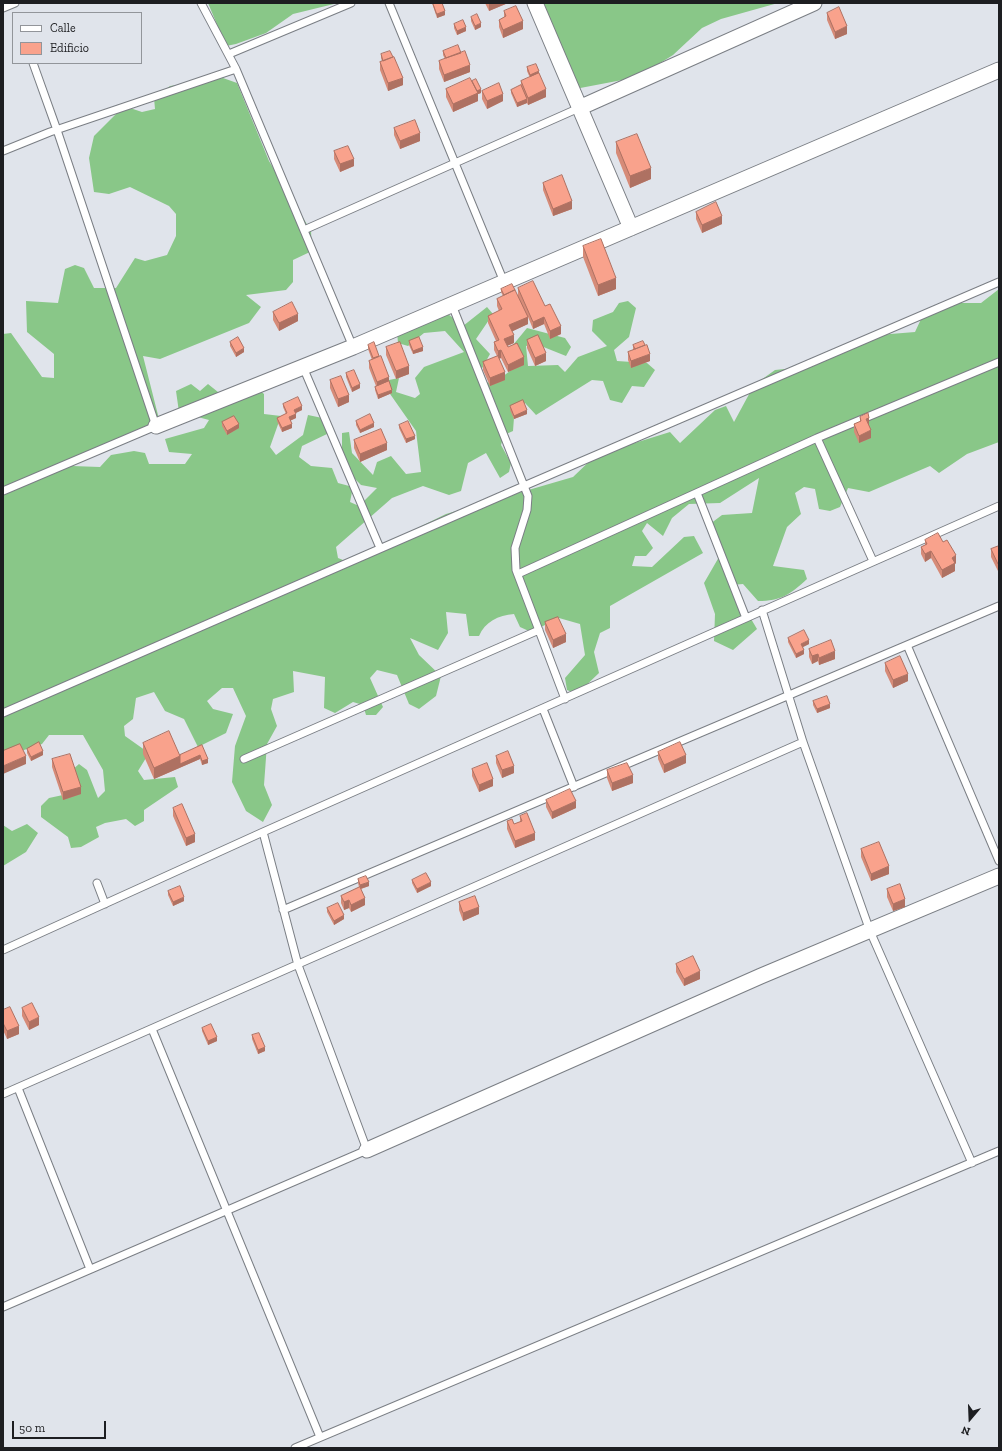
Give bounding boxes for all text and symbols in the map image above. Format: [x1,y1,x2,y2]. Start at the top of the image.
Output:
legend [12,12,142,64]
text: Calle [50,21,76,35]
text: Edificio [50,41,89,55]
north arrow [950,1399,990,1439]
scale bar [14,1413,108,1439]
text: 50 m [19,1421,45,1435]
text: N [960,1423,972,1438]

